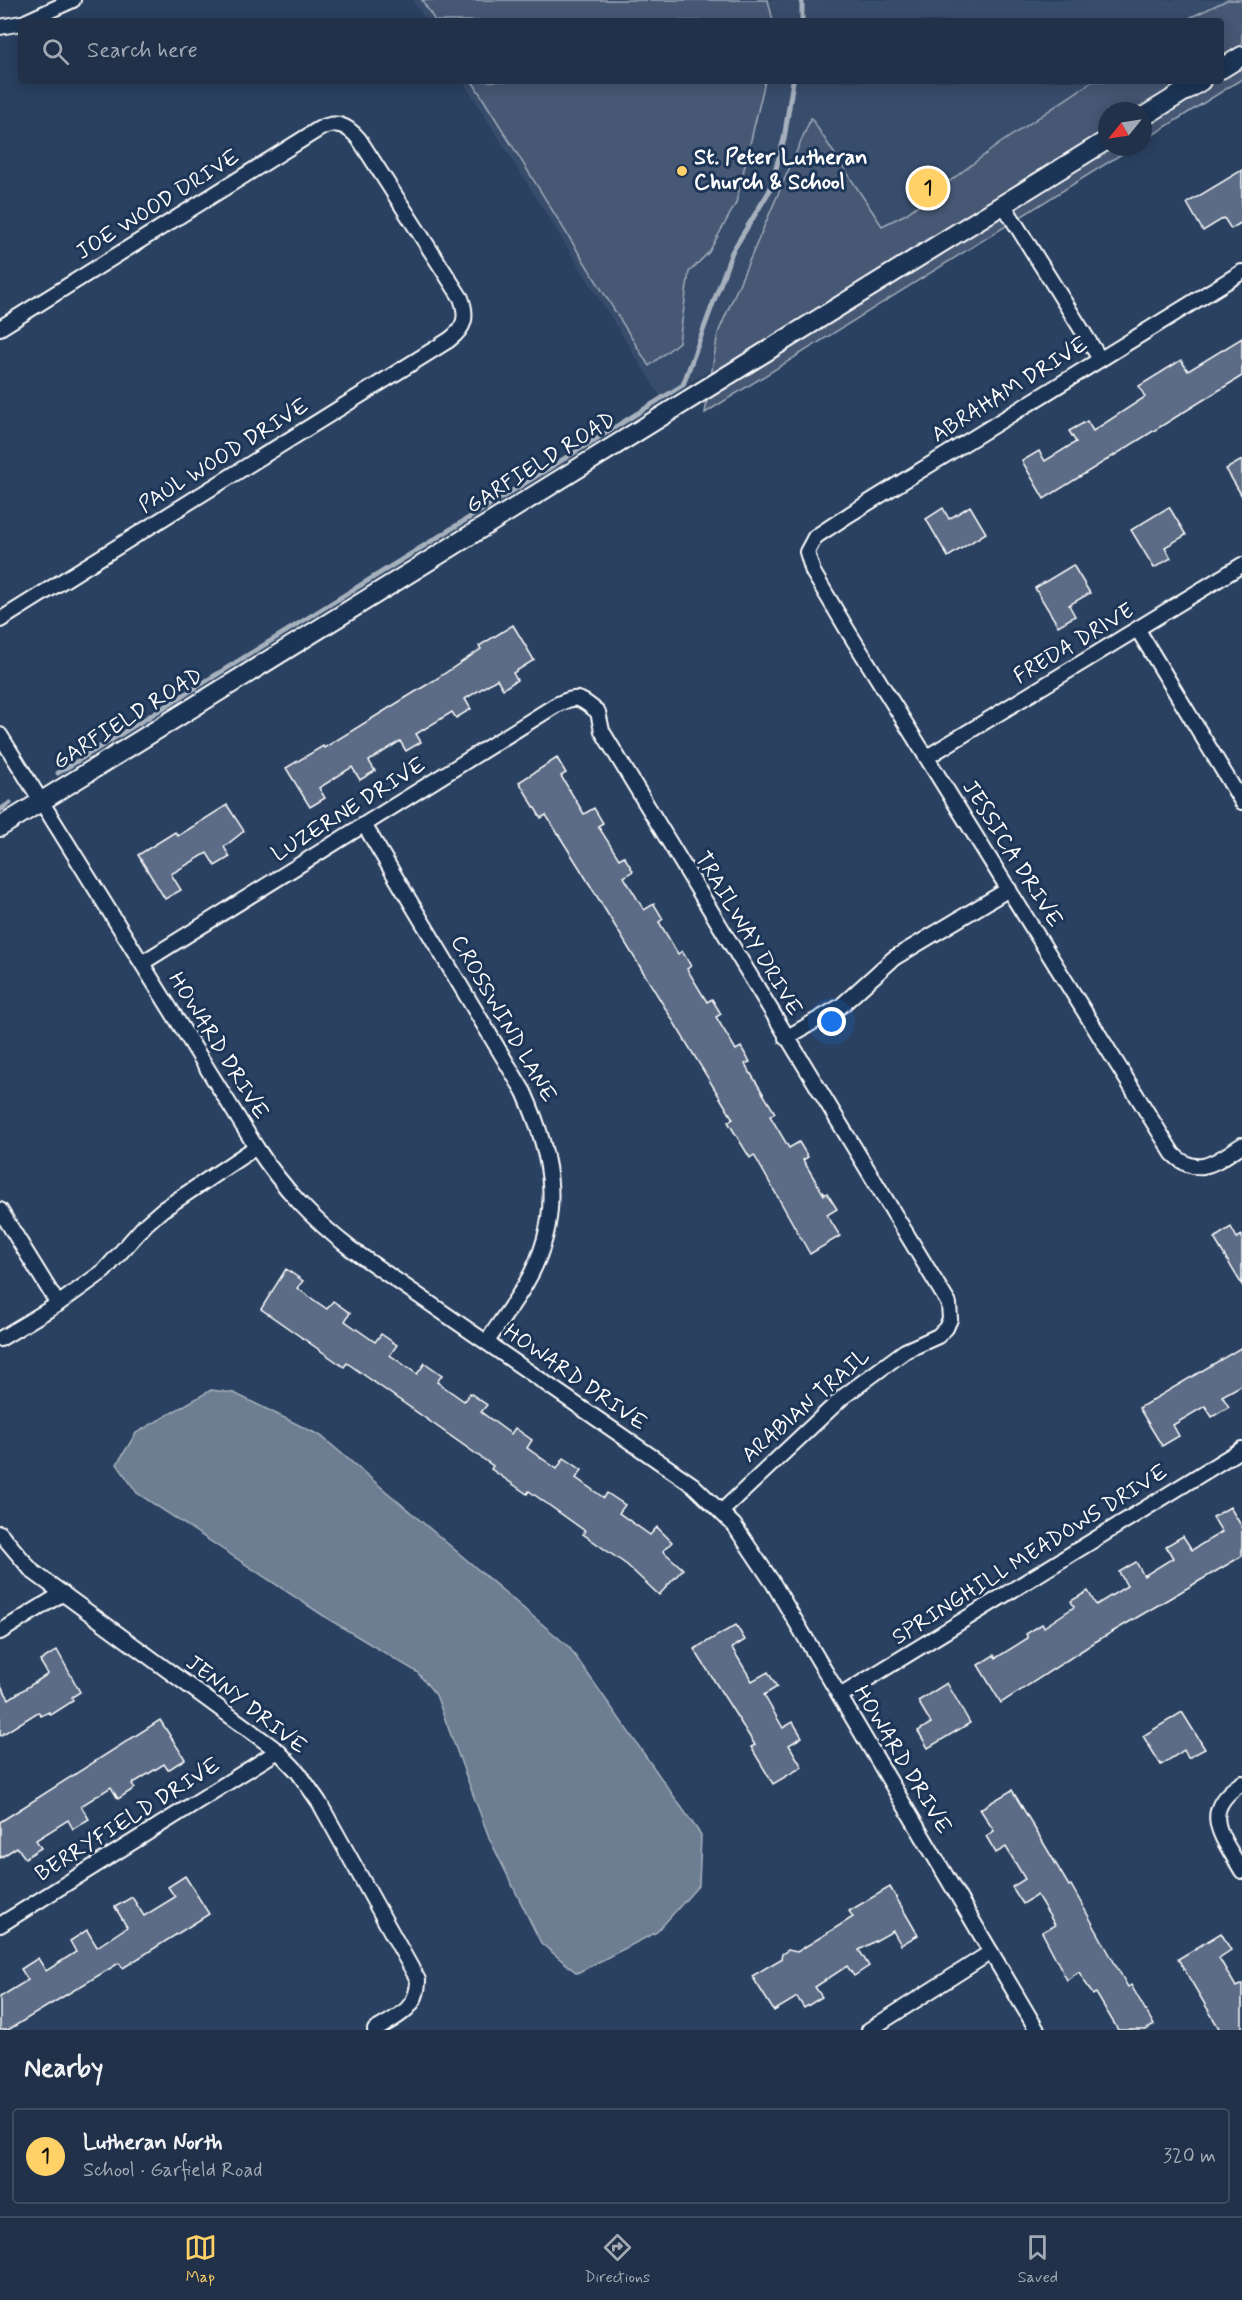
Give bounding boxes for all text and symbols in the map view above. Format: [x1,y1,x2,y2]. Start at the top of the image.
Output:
search box [18,18,1224,84]
icon: search [39,35,72,68]
text: Search here [87,37,198,65]
north arrow [1098,102,1152,156]
street label: JOE WOOD DRIVE [71,143,245,267]
place label: St. Peter Lutheran Church & School [694,144,868,197]
marker: St. Peter Lutheran Church & School [675,164,689,178]
pin: 1 [908,166,948,210]
street label: ABRAHAM DRIVE [927,331,1093,449]
street label: PAUL WOOD DRIVE [134,392,314,520]
street label: GARFIELD ROAD [461,406,621,520]
street label: FREDA DRIVE [1009,597,1140,691]
street label: GARFIELD ROAD [48,662,208,776]
street label: LUZERNE DRIVE [267,751,431,869]
street label: JESSICA DRIVE [955,775,1069,933]
street label: TRAILWAY DRIVE [688,847,808,1021]
street label: CROSSWIND LANE [444,930,562,1108]
street label: HOWARD DRIVE [161,967,275,1125]
your location [817,1007,846,1036]
street label: HOWARD DRIVE [498,1318,652,1438]
street label: ARABIAN TRAIL [736,1343,876,1469]
street label: SPRINGHILL MEADOWS DRIVE [887,1458,1173,1652]
street label: JENNY DRIVE [180,1649,312,1761]
street label: HOWARD DRIVE [847,1681,957,1839]
street label: BERRYFIELD DRIVE [30,1752,226,1888]
text: Nearby [24,2052,103,2086]
text: Lutheran North [83,2129,223,2157]
text: 1 [41,2143,50,2170]
text: 320 m [1163,2143,1216,2170]
text: School · Garfield Road [83,2157,263,2184]
tab: Map [184,2231,217,2288]
tab: Directions [584,2231,650,2288]
tab: Saved [1018,2231,1058,2288]

